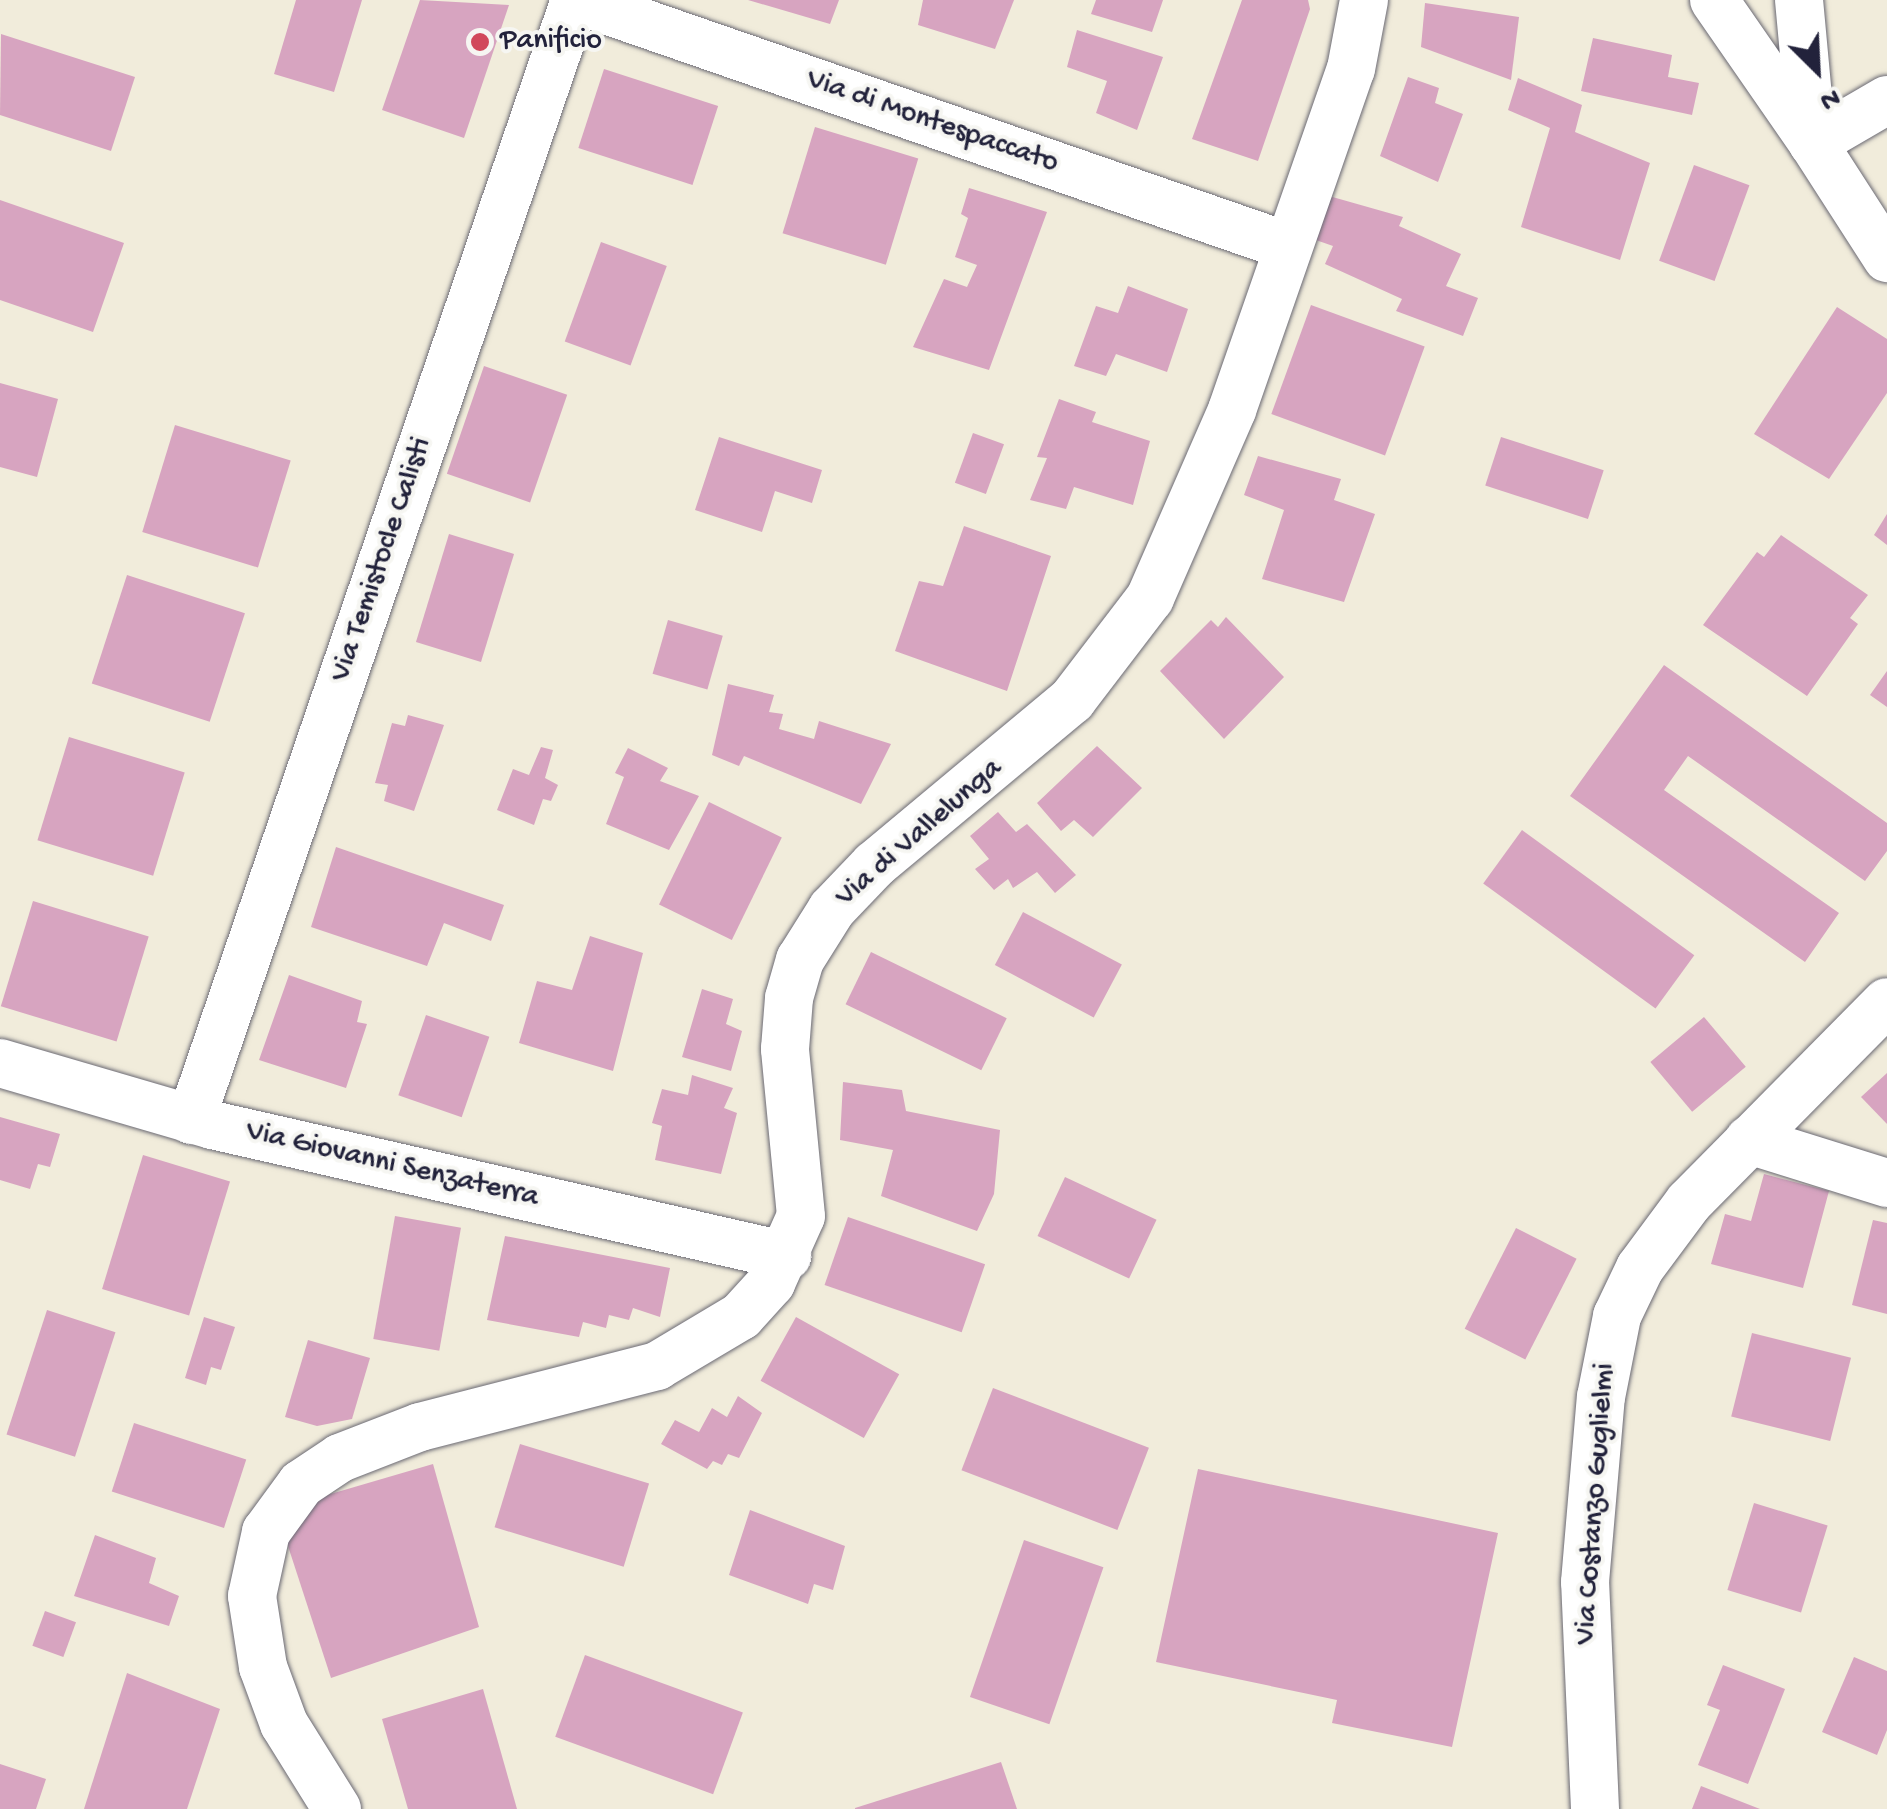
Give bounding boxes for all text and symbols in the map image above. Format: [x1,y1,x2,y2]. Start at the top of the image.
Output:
north arrow [1767,20,1867,120]
place label: Panificio [500,24,602,60]
marker: Panificio [469,31,491,53]
street label: Via di Montespaccato [801,63,1063,183]
text: N [1814,79,1844,117]
street label: Via Temistocle Calisti [324,433,442,687]
street label: Via di Vallelunga [829,752,1011,916]
street label: Via Giovanni Senzaterra [242,1115,542,1217]
street label: Via Costanzo Guglielmi [1569,1362,1625,1646]

